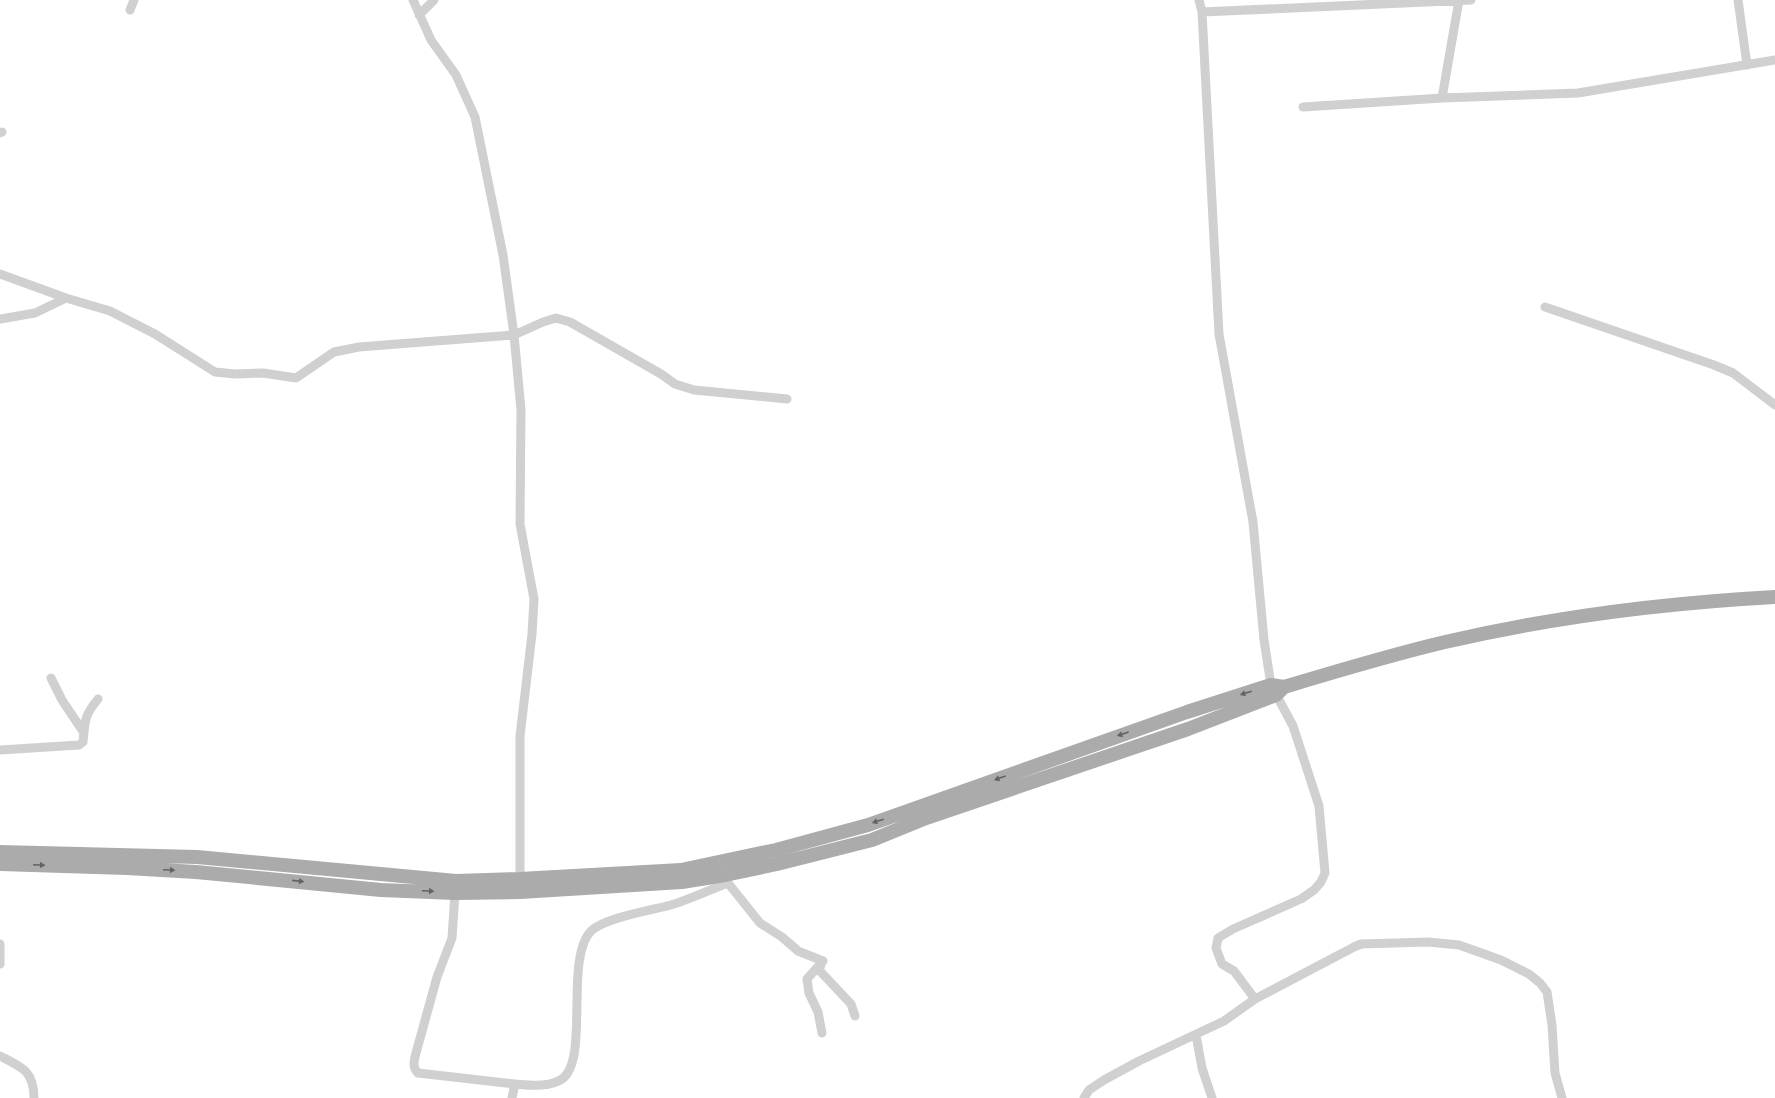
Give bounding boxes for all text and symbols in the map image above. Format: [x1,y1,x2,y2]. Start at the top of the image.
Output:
one-way arrow [1240,690,1252,696]
one-way arrow [1116,731,1128,737]
one-way arrow [994,775,1006,781]
one-way arrow [872,818,884,824]
one-way arrow [33,862,45,869]
one-way arrow [163,867,175,874]
one-way arrow [292,878,304,885]
one-way arrow [422,888,435,894]

